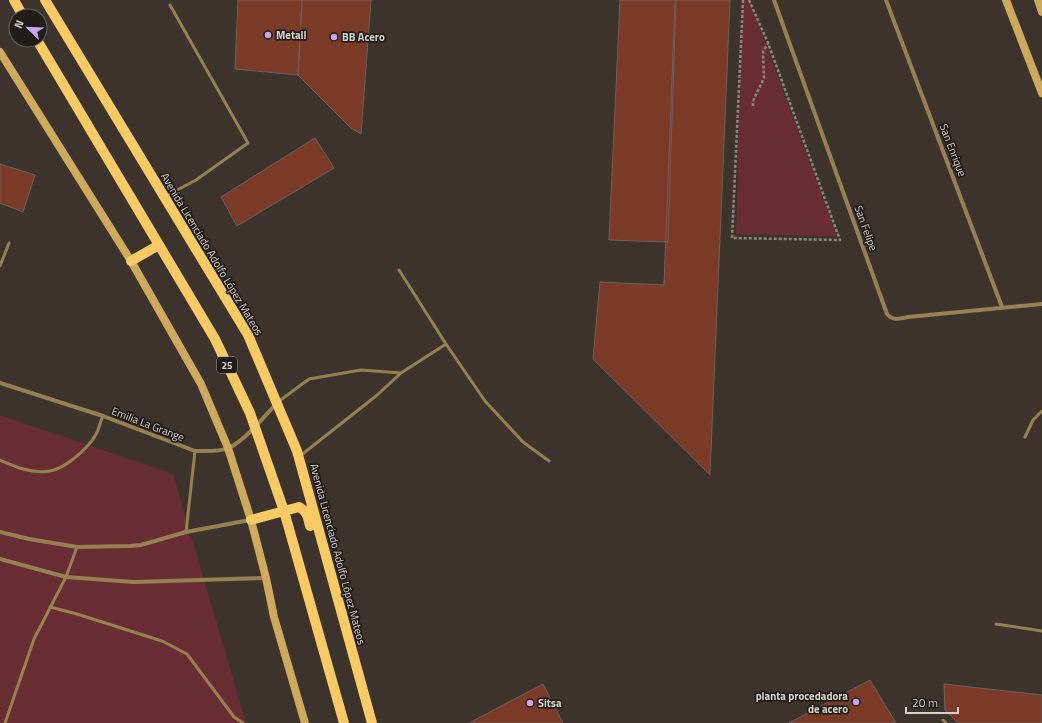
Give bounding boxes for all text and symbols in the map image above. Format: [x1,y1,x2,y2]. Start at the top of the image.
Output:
north arrow [8,8,48,48]
text: N [10,17,28,31]
place label: Metall [276,27,307,43]
place label: BB Acero [342,29,385,45]
marker: Metall [263,30,273,40]
marker: BB Acero [329,32,339,42]
street label: San Enrique [936,121,971,179]
street label: Avenida Licenciado Adolfo López Mateos [157,170,267,338]
street label: San Felipe [850,203,882,253]
road number: 25 [217,357,237,373]
street label: Emilia La Grange [109,403,187,445]
street label: Avenida Licenciado Adolfo López Mateos [306,462,370,646]
place label: planta procedadora de acero [756,688,848,717]
scale bar [906,689,958,715]
text: 20 m [912,693,938,712]
place label: Sitsa [538,695,562,711]
marker: planta procedadora de acero [851,697,861,707]
marker: Sitsa [525,698,535,708]

